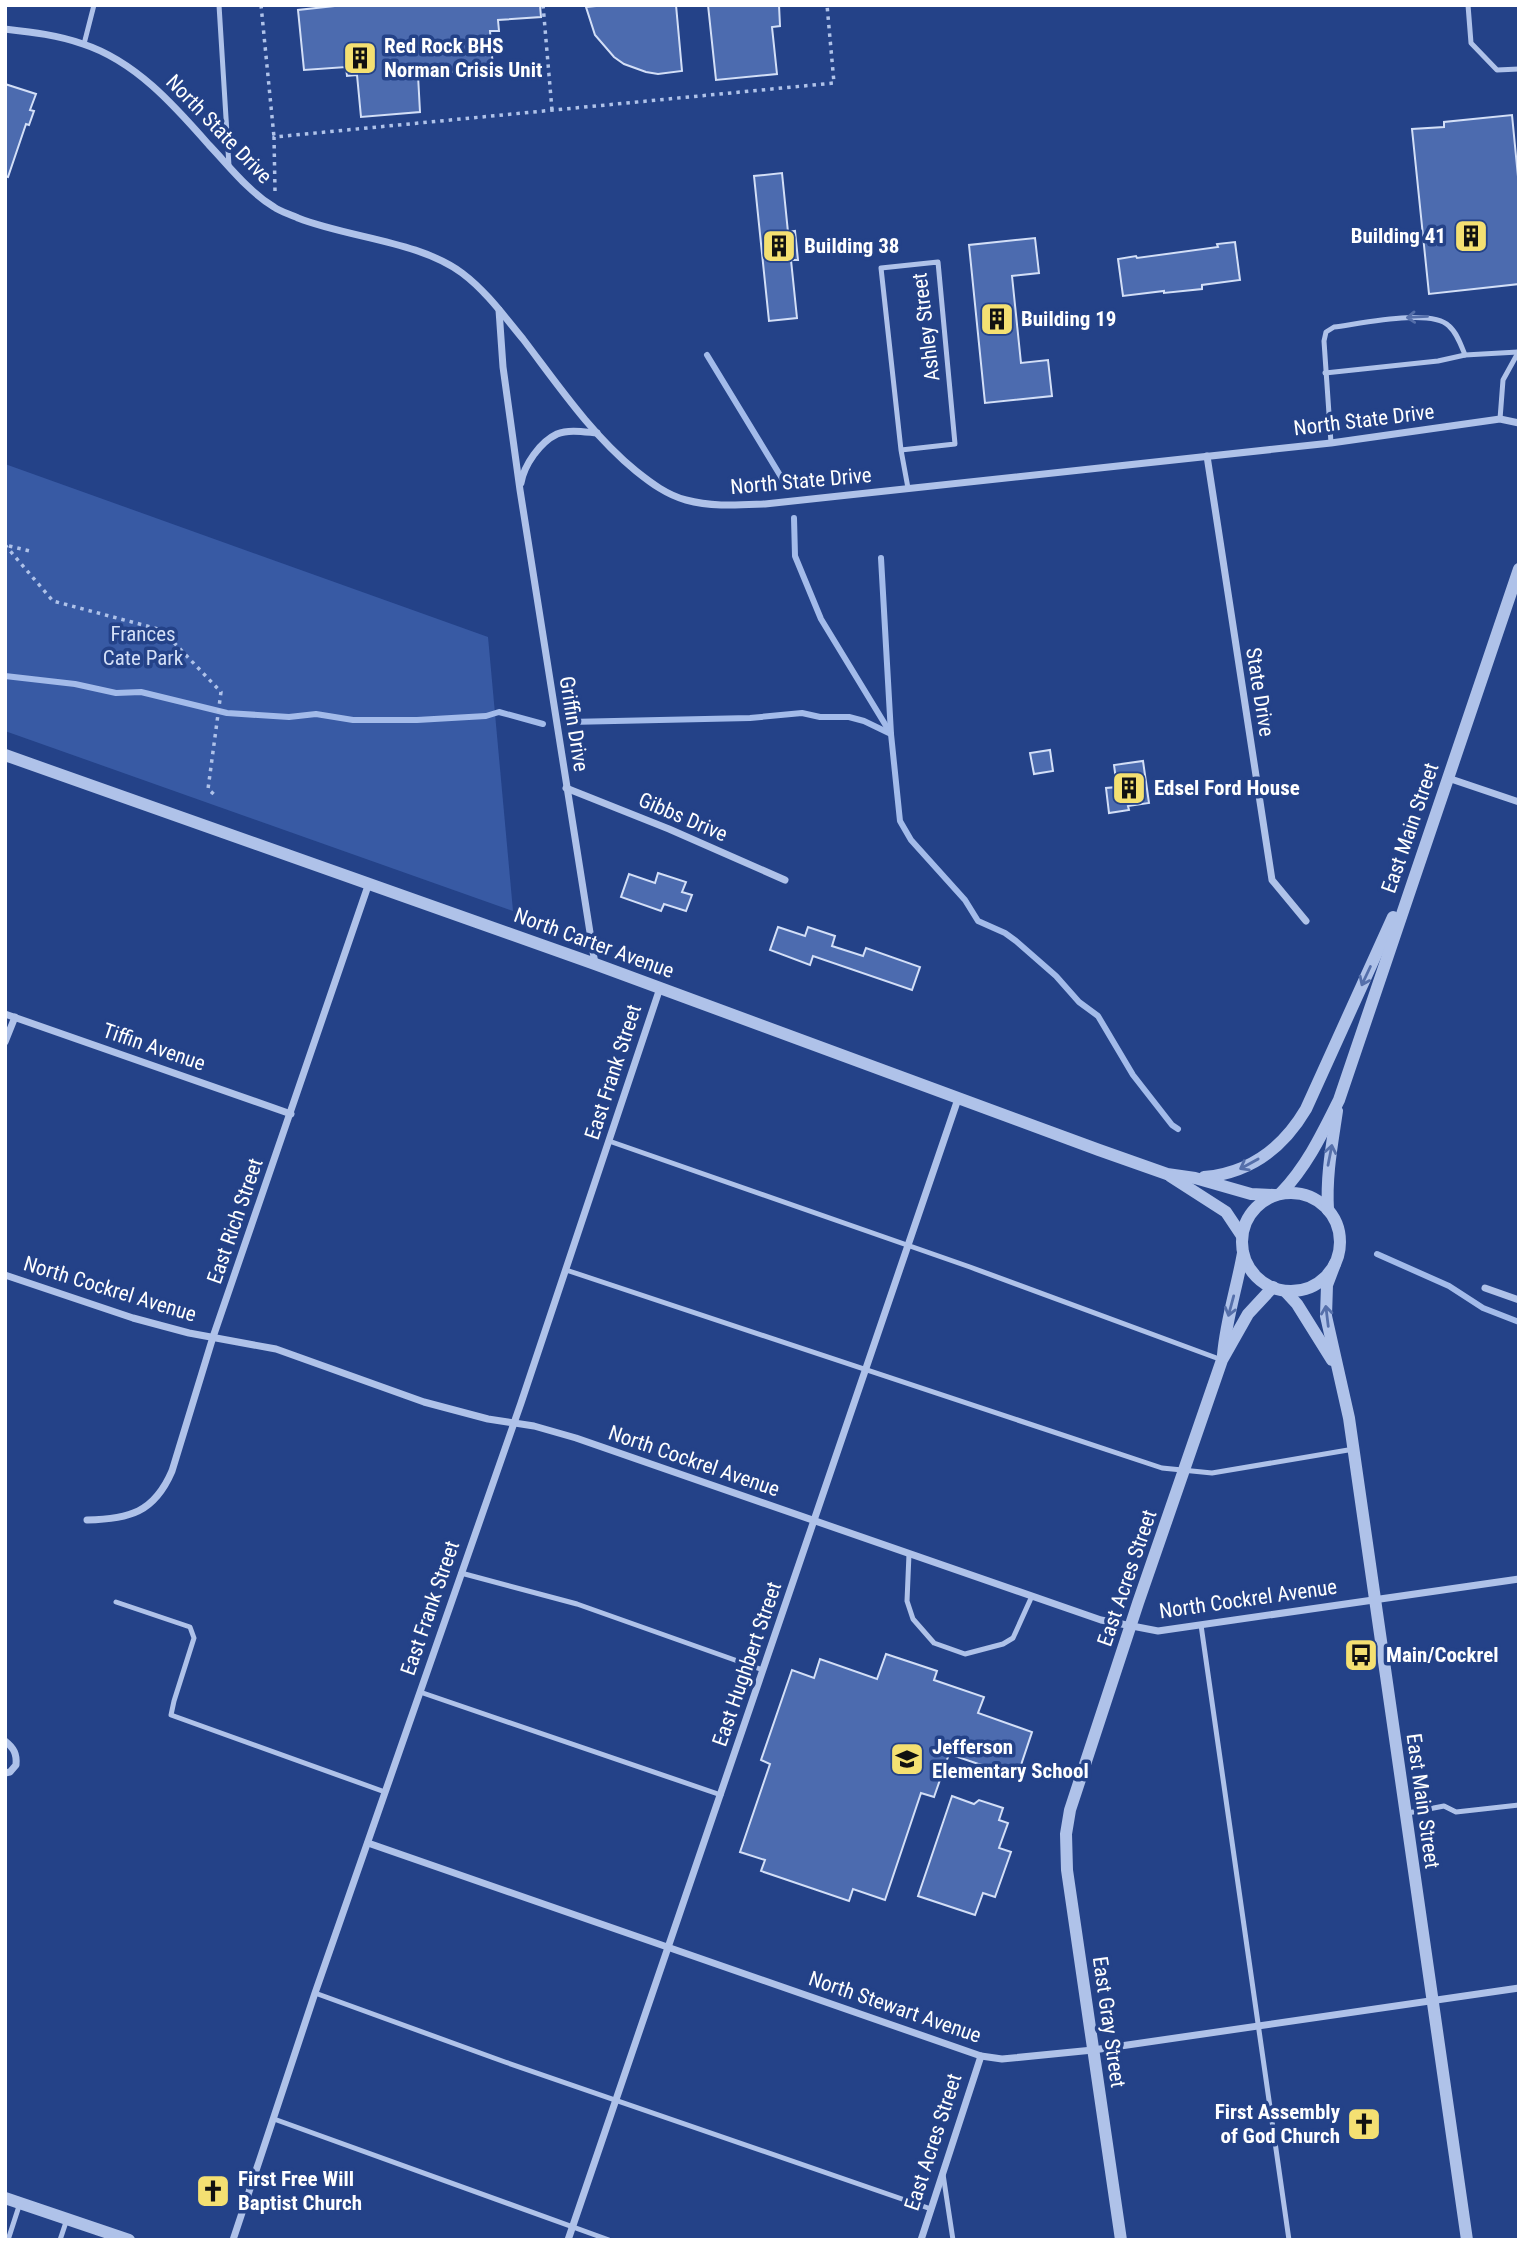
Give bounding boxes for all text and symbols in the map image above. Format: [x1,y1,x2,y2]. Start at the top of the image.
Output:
place label: Red Rock BHS Norman Crisis Unit [384,34,542,82]
building icon: Red Rock BHS Norman Crisis Unit [341,39,379,77]
street label: North State Drive [161,70,277,188]
building icon: Building 41 [1452,217,1490,255]
place label: Building 41 [1351,224,1446,248]
building icon: Building 38 [760,227,798,265]
place label: Building 38 [804,234,899,258]
street label: Ashley Street [907,271,945,383]
building icon: Building 19 [978,300,1016,338]
place label: Building 19 [1021,307,1116,331]
one-way arrow [1405,311,1428,324]
street label: North State Drive [1292,399,1436,441]
street label: North State Drive [729,463,873,499]
park label: Frances Cate Park [103,622,184,670]
street label: State Drive [1241,646,1279,738]
street label: Griffin Drive [555,675,593,774]
street label: East Main Street [1377,760,1443,896]
building icon: Edsel Ford House [1110,769,1148,807]
place label: Edsel Ford House [1154,776,1300,800]
street label: Gibbs Drive [635,788,731,847]
street label: North Carter Avenue [511,903,677,983]
one-way arrow [1359,965,1372,986]
street label: East Frank Street [580,1001,646,1143]
street label: Tiffin Avenue [100,1018,209,1076]
one-way arrow [1324,1144,1337,1167]
street label: East Rich Street [202,1155,268,1287]
one-way arrow [1239,1158,1259,1172]
street label: North Cockrel Avenue [21,1251,199,1327]
one-way arrow [1224,1295,1237,1317]
one-way arrow [1321,1305,1334,1328]
street label: North Cockrel Avenue [605,1420,783,1502]
street label: East Acres Street [1092,1507,1162,1649]
street label: East Frank Street [396,1538,464,1678]
street label: North Cockrel Avenue [1157,1575,1339,1623]
street label: East Hughbert Street [708,1579,786,1749]
bus stop icon: Main/Cockrel [1342,1636,1380,1674]
place label: Main/Cockrel [1386,1643,1499,1667]
street label: East Main Street [1402,1732,1444,1870]
place label: Jefferson Elementary School [932,1735,1089,1783]
school or university icon: Jefferson Elementary School [888,1740,926,1778]
street label: East Gray Street [1088,1955,1130,2089]
street label: North Stewart Avenue [806,1966,984,2048]
street label: East Acres Street [900,2070,966,2214]
place label: First Assembly of God Church [1215,2100,1341,2148]
church icon: First Assembly of God Church [1345,2105,1383,2143]
place label: First Free Will Baptist Church [238,2167,362,2215]
church icon: First Free Will Baptist Church [194,2172,232,2210]

